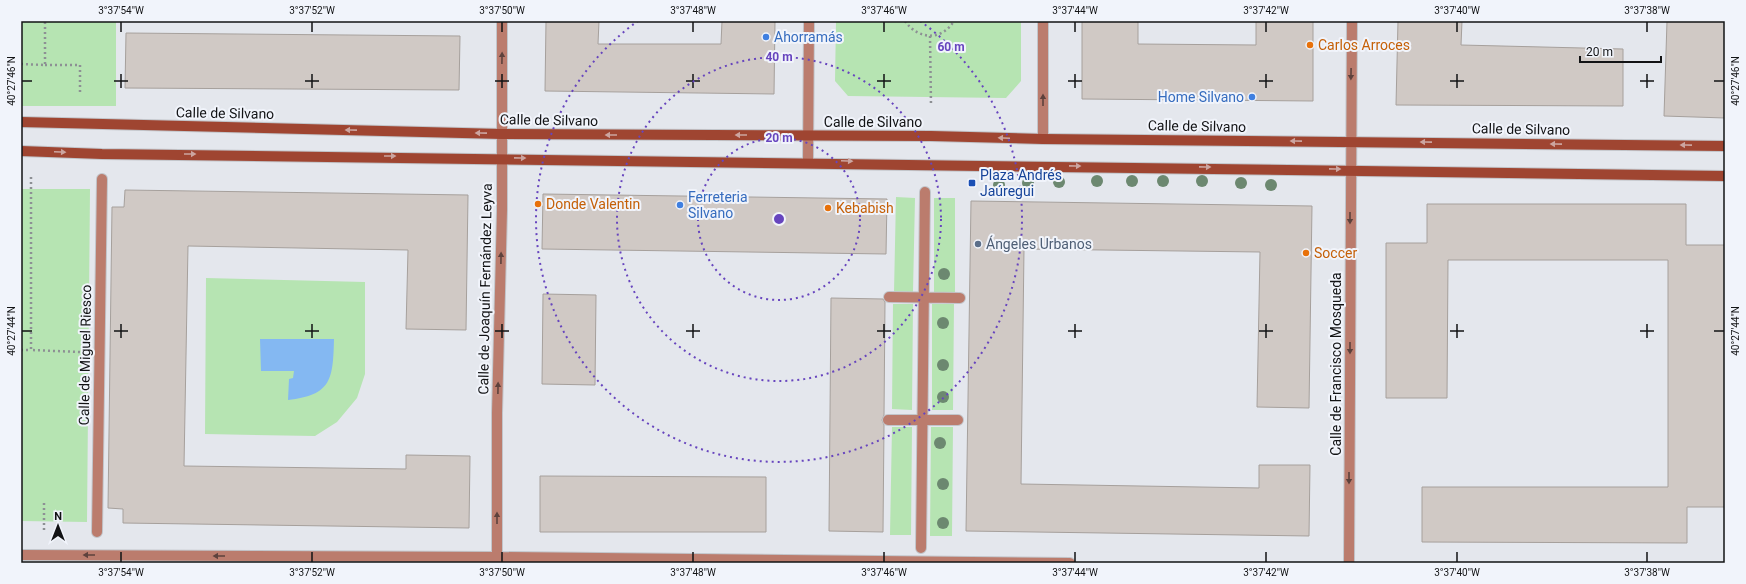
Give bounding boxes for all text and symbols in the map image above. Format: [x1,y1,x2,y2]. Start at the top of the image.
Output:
text: 3°37'54"W [98,5,144,16]
text: 3°37'52"W [289,5,335,16]
text: 3°37'50"W [479,5,525,16]
text: 3°37'48"W [670,5,716,16]
text: 3°37'46"W [861,5,907,16]
text: 3°37'44"W [1052,5,1098,16]
text: 3°37'42"W [1243,5,1289,16]
text: 3°37'40"W [1434,5,1480,16]
text: 3°37'38"W [1624,5,1670,16]
place label: Ahorramás [774,29,843,45]
marker: Ahorramás [761,32,771,42]
place label: Carlos Arroces [1318,37,1410,53]
scale bar [1580,38,1661,64]
text: 60 m [937,40,965,54]
marker: Carlos Arroces [1305,40,1315,50]
text: 20 m [1586,45,1613,59]
text: 40 m [765,50,793,64]
one-way arrow [499,51,505,64]
text: 40°27'46"N [6,56,17,106]
text: 40°27'46"N [1730,56,1741,106]
one-way arrow [1347,68,1354,80]
place label: Home Silvano [1158,89,1244,105]
marker: Home Silvano [1247,92,1257,102]
one-way arrow [1040,93,1046,106]
street label: Calle de Silvano [176,104,274,122]
street label: Calle de Silvano [500,111,598,129]
street label: Calle de Silvano [824,114,922,130]
street label: Calle de Silvano [1148,117,1246,135]
street label: Calle de Silvano [1472,120,1570,138]
one-way arrow [344,127,357,133]
one-way arrow [474,130,487,136]
text: 20 m [765,131,793,145]
one-way arrow [604,132,617,138]
one-way arrow [734,132,747,138]
one-way arrow [997,135,1010,141]
one-way arrow [1289,138,1302,144]
one-way arrow [1419,139,1432,145]
one-way arrow [1549,141,1562,147]
one-way arrow [1679,142,1692,148]
one-way arrow [54,149,66,156]
one-way arrow [184,151,197,157]
one-way arrow [384,153,397,159]
one-way arrow [514,154,526,161]
one-way arrow [841,158,854,164]
one-way arrow [1069,163,1082,169]
one-way arrow [1199,164,1211,171]
one-way arrow [1329,166,1342,172]
place label: Plaza Andrés Jaúregui [980,167,1062,199]
marker: Plaza Andrés Jaúregui [967,178,977,188]
street label: Calle de Joaquín Fernández Leyva [475,183,495,395]
place label: Ferreteria Silvano [688,189,748,221]
place label: Donde Valentin [546,196,640,212]
marker: Donde Valentin [533,199,543,209]
marker: Ferreteria Silvano [675,200,685,210]
place label: Kebabish [836,200,894,216]
marker: Kebabish [823,203,833,213]
centre of rings [772,212,786,226]
one-way arrow [1347,212,1353,225]
place label: Ángeles Urbanos [986,235,1092,252]
marker: Ángeles Urbanos [973,239,983,249]
place label: Soccer [1314,245,1357,261]
marker: Soccer [1301,248,1311,258]
one-way arrow [498,251,504,264]
street label: Calle de Francisco Mosqueda [1328,272,1344,456]
street label: Calle de Miguel Riesco [76,284,94,425]
text: 40°27'44"N [6,306,17,356]
text: 40°27'44"N [1730,306,1741,356]
one-way arrow [1347,342,1353,355]
one-way arrow [494,382,501,394]
one-way arrow [1346,472,1352,485]
north arrow [38,506,78,546]
text: N [54,510,62,523]
one-way arrow [494,511,500,524]
one-way arrow [82,552,95,558]
one-way arrow [212,553,225,559]
text: 3°37'54"W [98,567,144,578]
text: 3°37'52"W [289,567,335,578]
text: 3°37'50"W [479,567,525,578]
text: 3°37'48"W [670,567,716,578]
text: 3°37'46"W [861,567,907,578]
text: 3°37'44"W [1052,567,1098,578]
text: 3°37'42"W [1243,567,1289,578]
text: 3°37'40"W [1434,567,1480,578]
text: 3°37'38"W [1624,567,1670,578]

